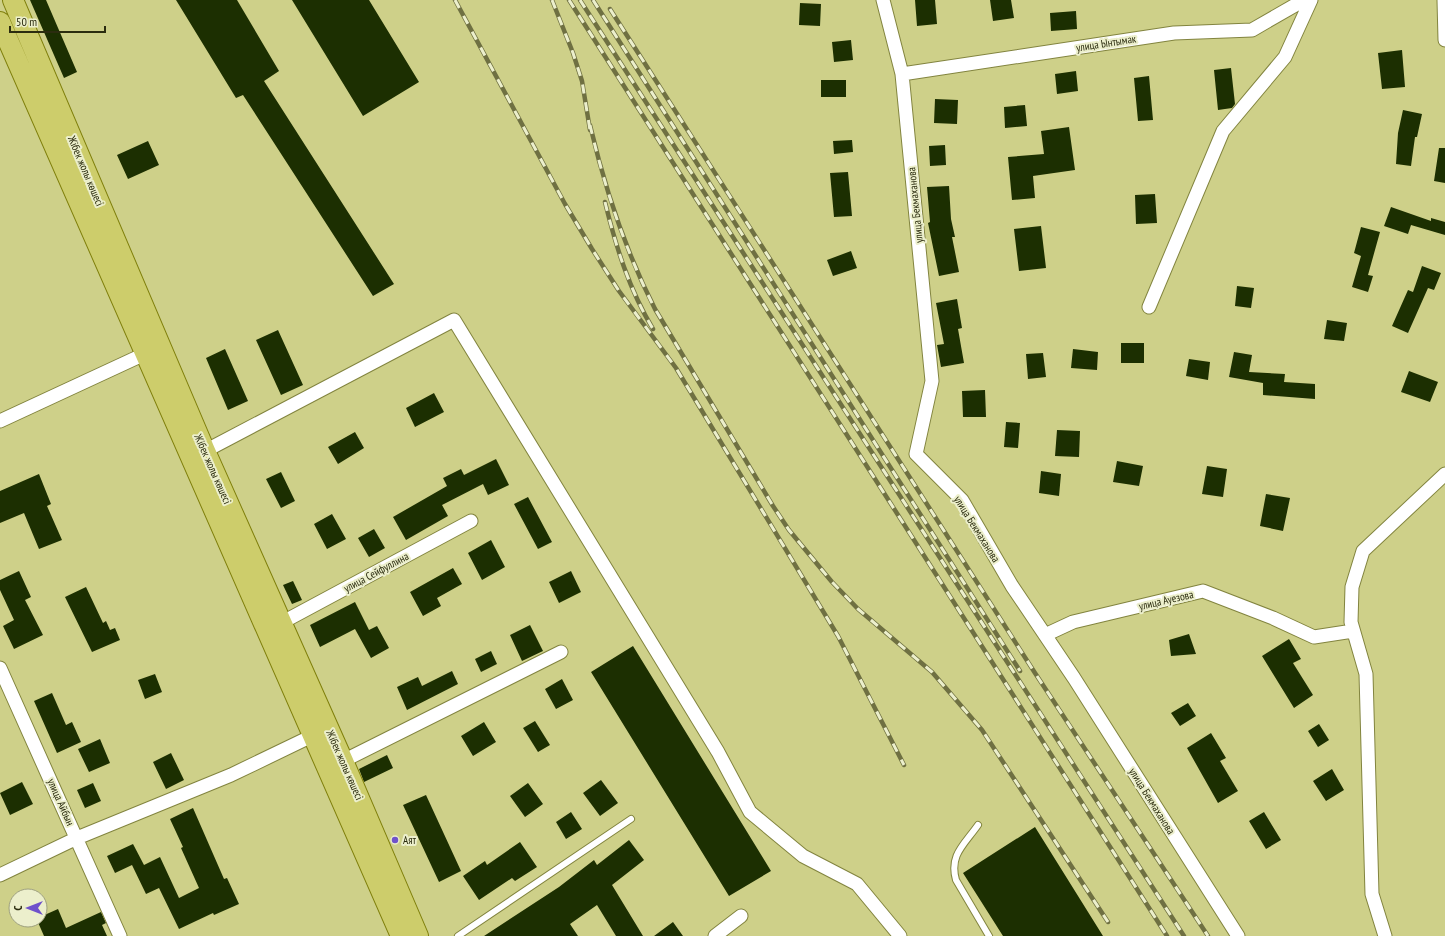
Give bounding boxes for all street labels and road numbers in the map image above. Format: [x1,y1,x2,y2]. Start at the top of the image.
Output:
street label: улица Ынтымак [1075,31,1138,55]
street label: Жібек жолы көшесі [65,133,107,208]
street label: улица Бекмаханова [904,166,926,244]
street label: Жібек жолы көшесі [191,431,235,506]
street label: улица Бекмаханова [951,493,1003,565]
street label: улица Сейфуллина [341,549,411,595]
street label: улица Ауезова [1137,587,1195,613]
street label: Жібек жолы көшесі [323,727,367,802]
street label: улица Бекмаханова [1126,765,1178,837]
street label: улица Айбын [44,776,78,828]

